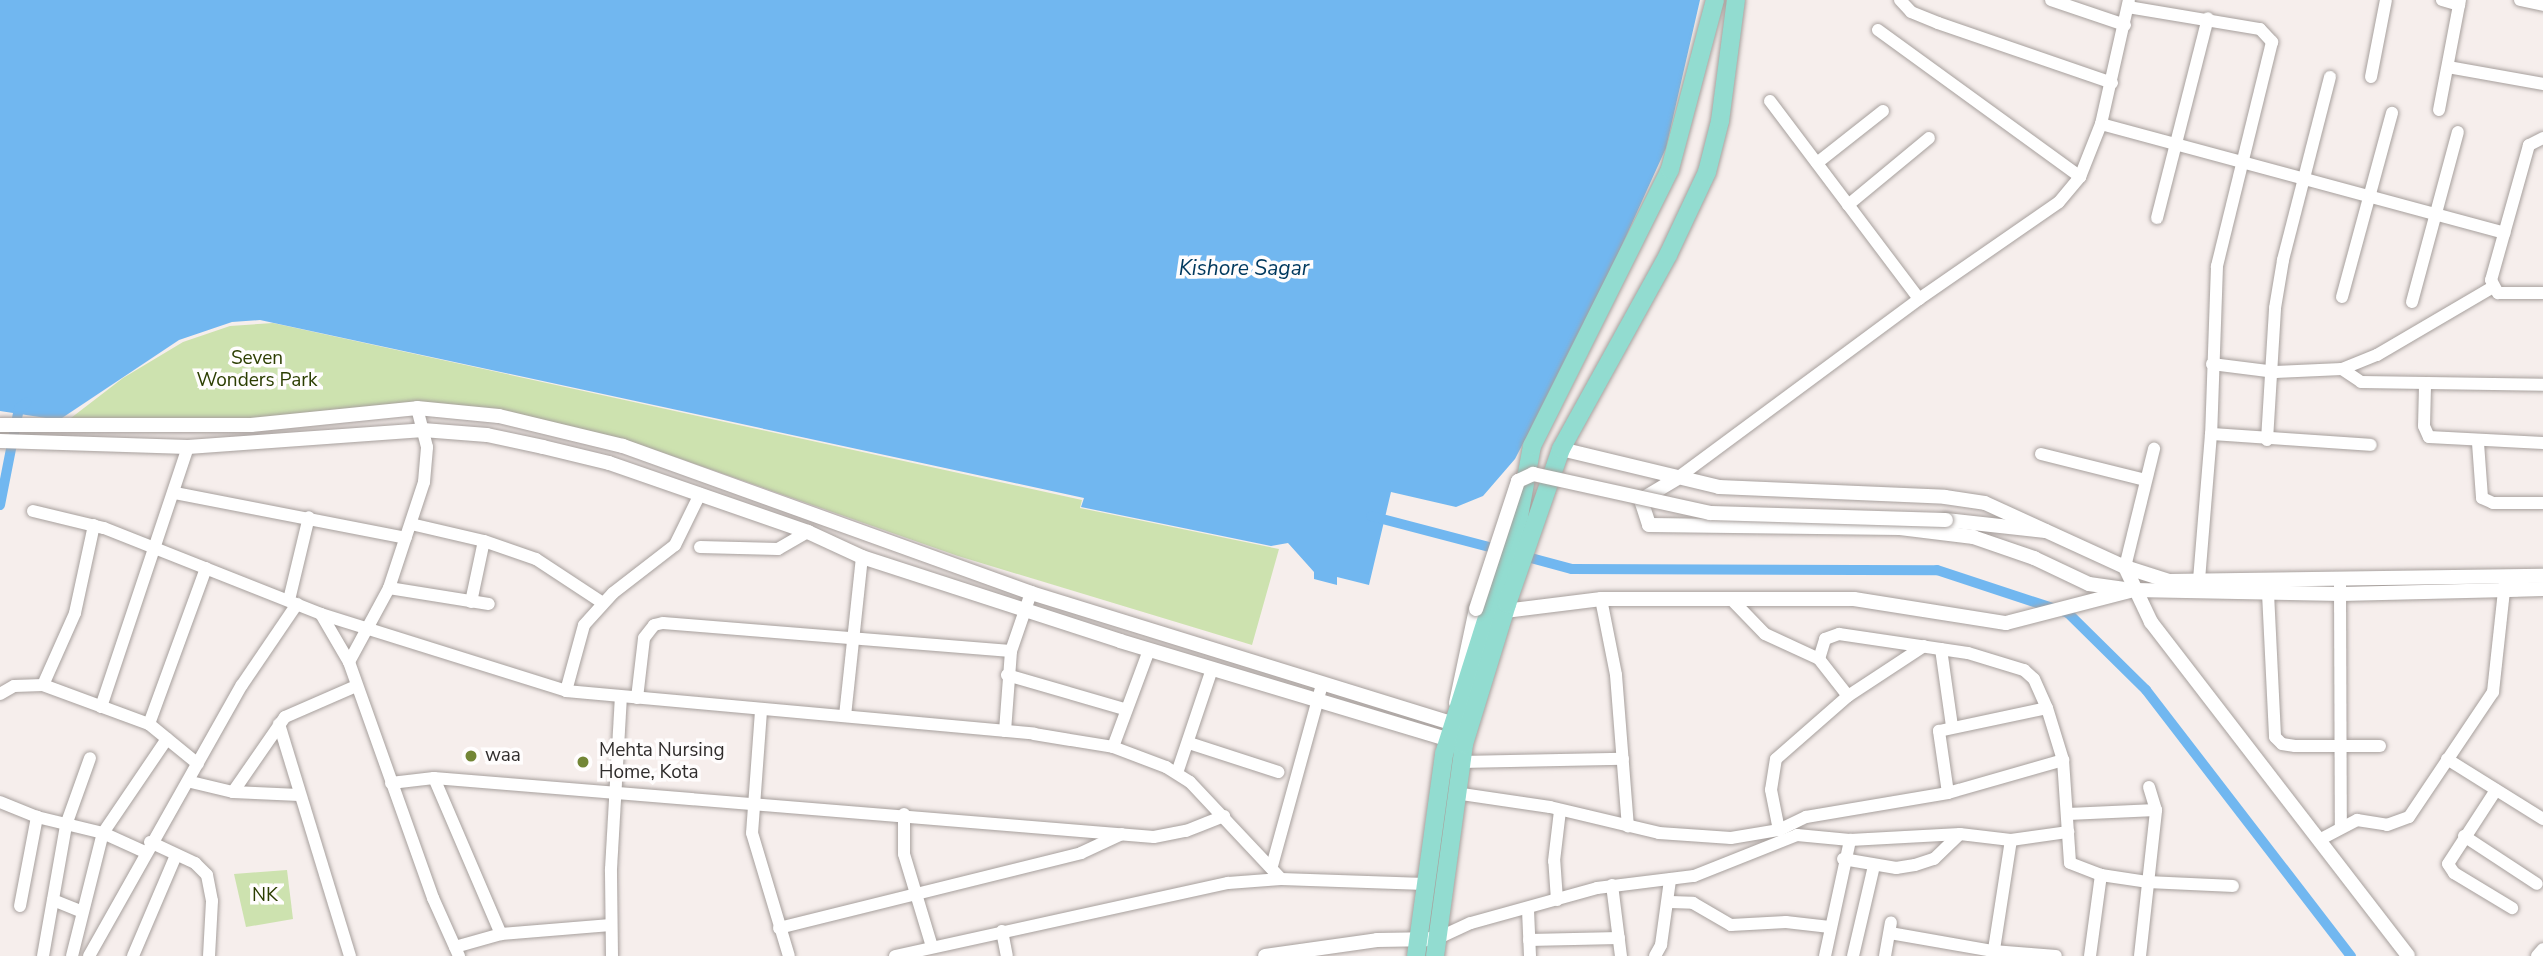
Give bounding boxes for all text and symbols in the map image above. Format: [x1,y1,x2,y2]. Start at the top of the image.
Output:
water label: Kishore Sagar [1179,255,1309,281]
park label: Seven Wonders Park [196,348,318,392]
place label: Mehta Nursing Home, Kota [599,740,725,784]
place label: waa [485,745,521,767]
marker: waa [463,748,479,764]
marker: Mehta Nursing Home, Kota [573,752,593,772]
park label: NK [252,885,278,907]

